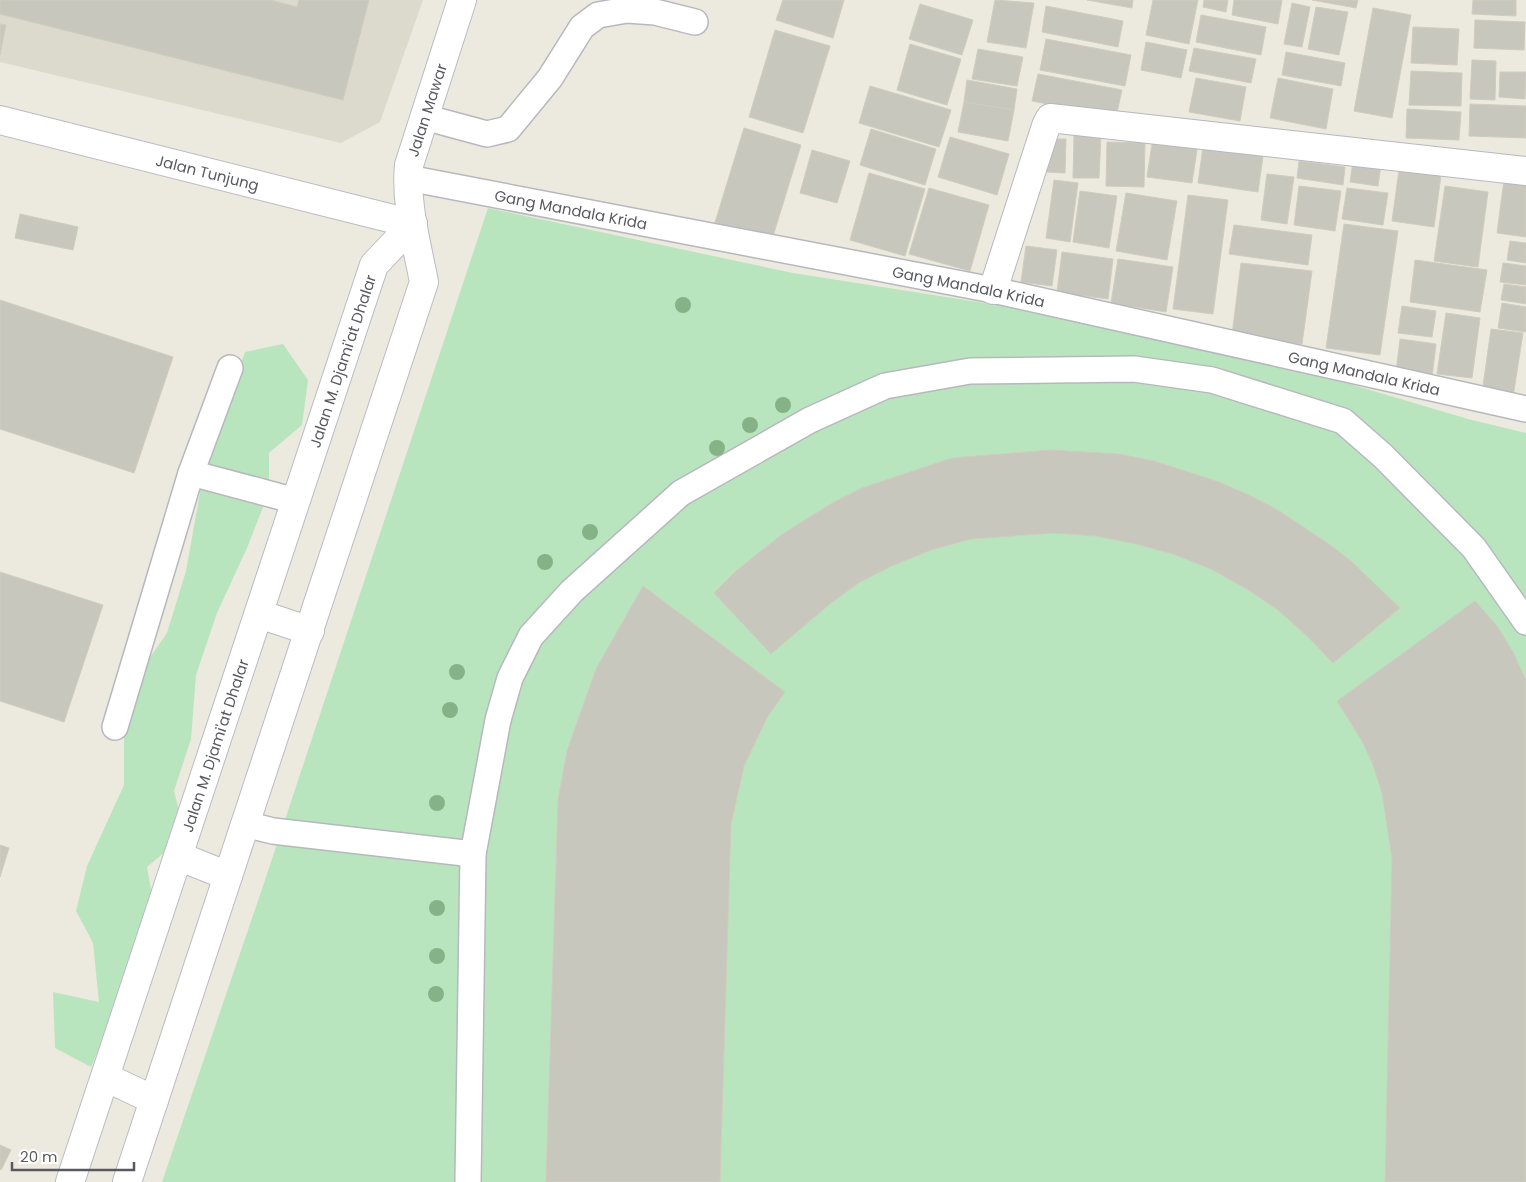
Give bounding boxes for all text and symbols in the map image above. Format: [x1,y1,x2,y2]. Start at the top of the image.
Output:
street label: Jalan Mawar [402,60,452,159]
street label: Jalan Tunjung [154,149,261,195]
street label: Gang Mandala Krida [493,184,649,234]
street label: Gang Mandala Krida [891,260,1047,312]
street label: Jalan M. Djami'at Dhalar [304,271,381,450]
street label: Gang Mandala Krida [1286,346,1442,400]
street label: Jalan M. Djami'at Dhalar [176,656,253,835]
scale bar [12,1140,135,1172]
text: 20 m [20,1146,58,1167]

